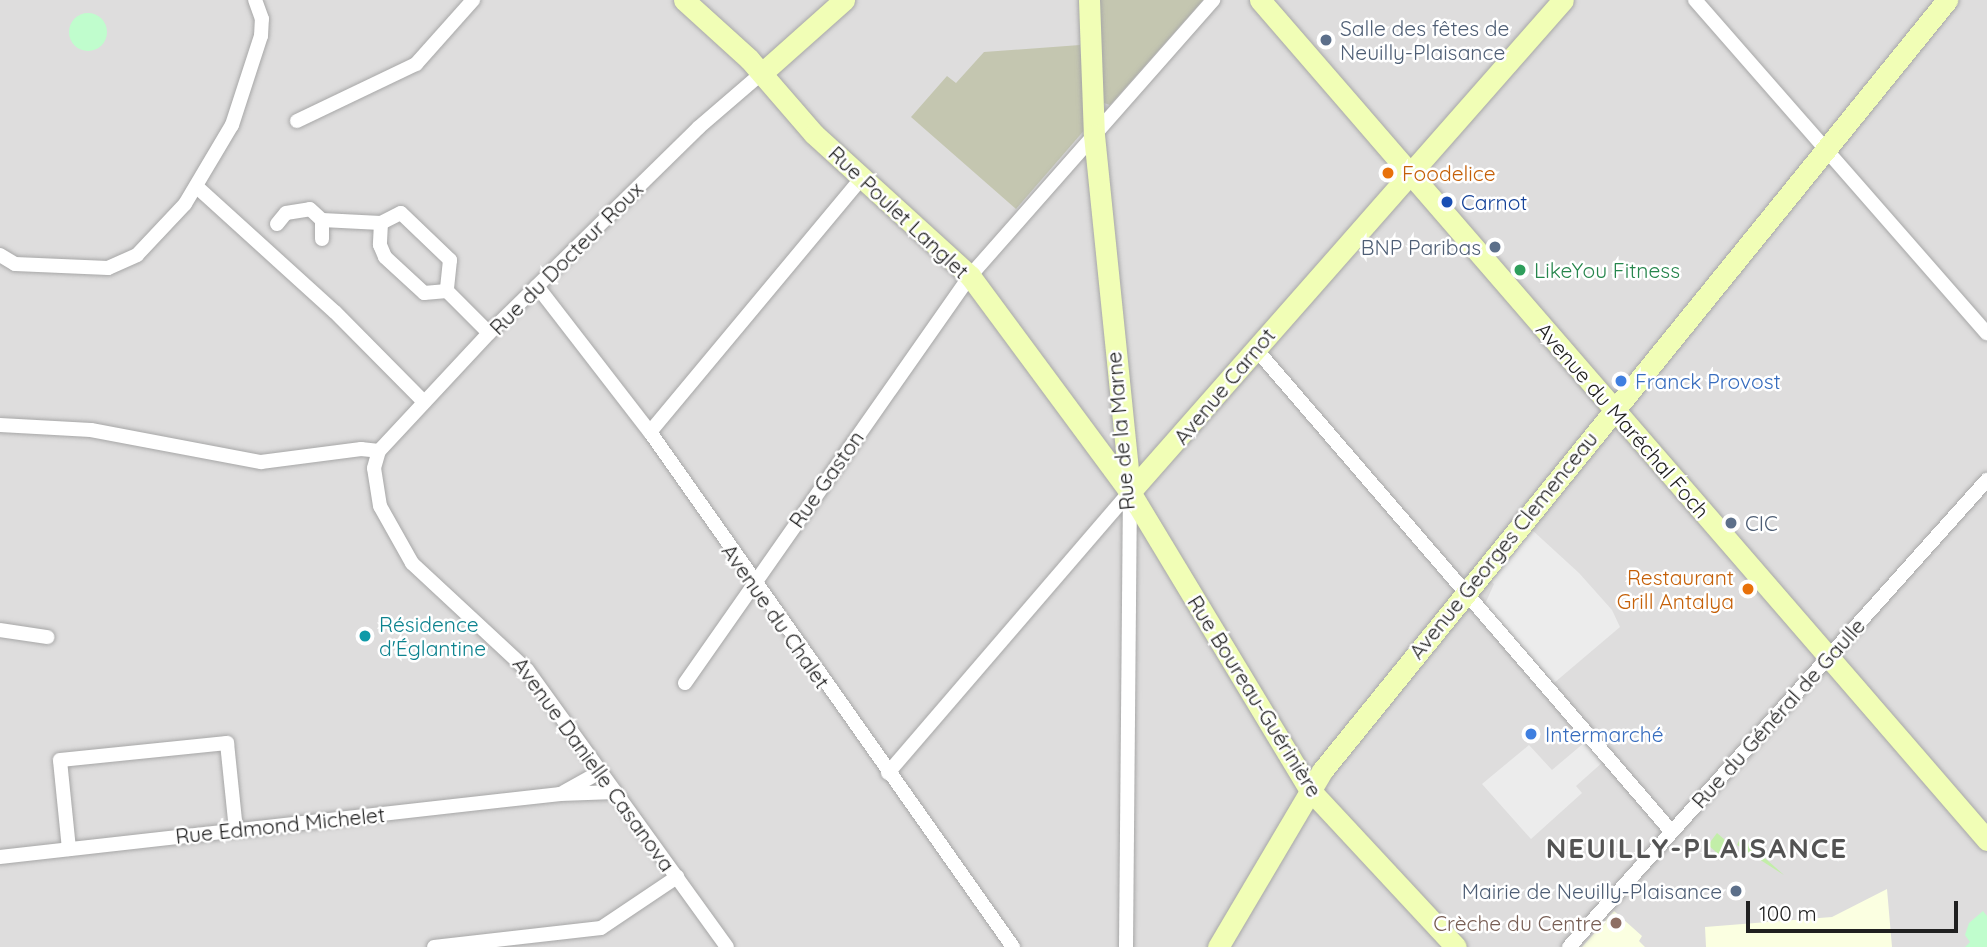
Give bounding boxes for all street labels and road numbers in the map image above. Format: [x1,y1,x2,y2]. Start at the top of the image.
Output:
street label: Rue Poulet Langlet [824,141,974,283]
street label: Rue du Docteur Roux [484,176,648,340]
street label: Avenue du Maréchal Foch [1531,317,1715,523]
street label: Avenue Carnot [1168,323,1280,449]
street label: Rue de la Marne [1101,351,1139,511]
street label: Rue Gaston [783,426,869,532]
street label: Avenue Georges Clemenceau [1403,426,1603,664]
street label: Avenue du Chalet [717,539,835,693]
street label: Rue Boureau-Guérinière [1183,591,1327,801]
street label: Rue du Général de Gaulle [1686,613,1870,813]
street label: Avenue Danielle Casanova [508,652,680,876]
street label: Rue Edmond Michelet [174,801,386,849]

